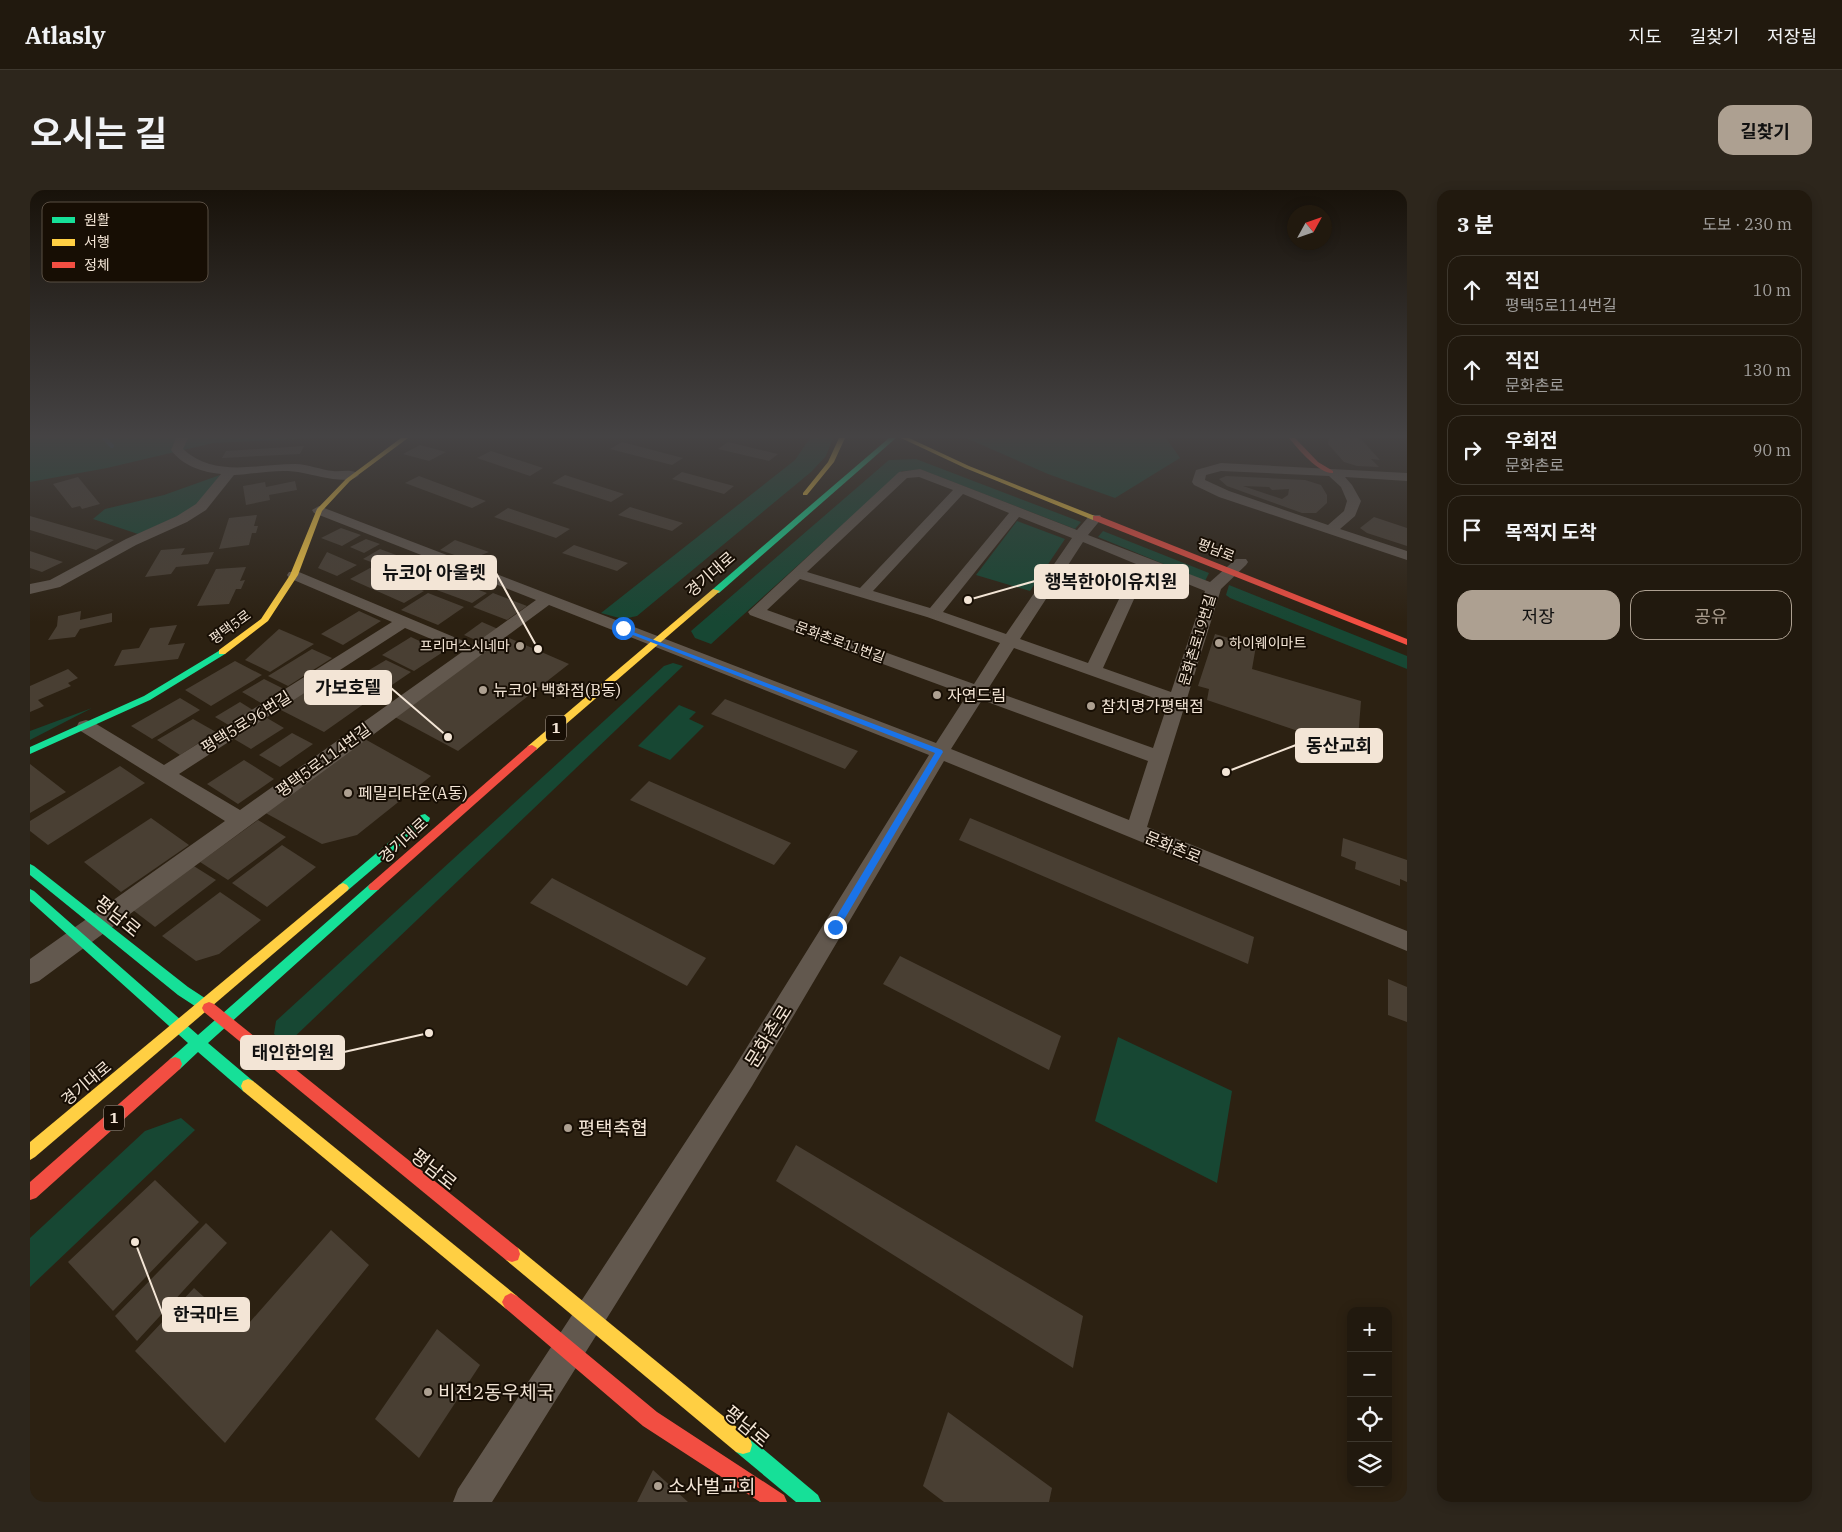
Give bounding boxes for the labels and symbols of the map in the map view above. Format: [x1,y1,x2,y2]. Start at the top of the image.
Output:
legend [42,202,208,282]
north arrow [1287,205,1332,250]
text: 원활 [84,211,110,229]
text: 서행 [84,233,110,251]
text: 정체 [84,256,110,274]
street label: 평남로 [1195,535,1237,565]
street label: 경기대로 [681,547,739,601]
callout: 뉴코아 아울렛 [372,556,496,589]
text: 뉴코아 아울렛 [382,561,486,584]
callout: 행복한아이유치원 [1035,565,1188,598]
text: 행복한아이유치원 [1045,570,1177,593]
street label: 문화촌로19번길 [1175,592,1219,688]
street label: 평택5로 [206,606,254,648]
route start [612,617,635,640]
street label: 문화촌로11번길 [793,617,887,667]
place label: 하이웨이마트 [1229,634,1306,652]
place label: 프리머스시네마 [420,637,510,655]
marker: 하이웨이마트 [1213,637,1225,649]
marker: 프리머스시네마 [514,640,526,652]
callout: 가보호텔 [305,671,391,704]
text: 가보호텔 [315,676,381,699]
place label: 뉴코아 백화점(B동) [493,680,621,700]
marker: 뉴코아 백화점(B동) [477,684,489,696]
place label: 자연드림 [947,685,1006,705]
street label: 평택5로96번길 [197,686,295,758]
marker: 자연드림 [931,689,943,701]
place label: 참치명가평택점 [1101,696,1204,716]
marker: 참치명가평택점 [1085,700,1097,712]
road number: 1 [546,716,566,740]
street label: 평택5로114번길 [272,719,374,801]
callout: 동산교회 [1296,729,1382,762]
text: 동산교회 [1306,734,1372,757]
place label: 페밀리타운(A동) [358,783,468,803]
marker: 페밀리타운(A동) [342,787,354,799]
street label: 경기대로 [374,813,432,867]
street label: 문화촌로 [1142,827,1204,867]
street label: 평남로 [90,890,146,942]
route end [824,916,847,939]
street label: 문화촌로 [739,1000,797,1072]
callout: 태인한의원 [241,1036,344,1069]
text: 태인한의원 [252,1041,334,1064]
street label: 경기대로 [57,1056,115,1110]
road number: 1 [104,1106,124,1130]
place label: 평택축협 [578,1116,648,1140]
marker: 평택축협 [562,1122,574,1134]
street label: 평남로 [406,1143,462,1195]
callout: 한국마트 [163,1298,249,1331]
text: 한국마트 [173,1303,239,1326]
place label: 비전2동우체국 [438,1380,554,1404]
marker: 비전2동우체국 [422,1386,434,1398]
street label: 평남로 [719,1400,775,1452]
place label: 소사벌교회 [668,1474,755,1498]
marker: 소사벌교회 [652,1480,664,1492]

